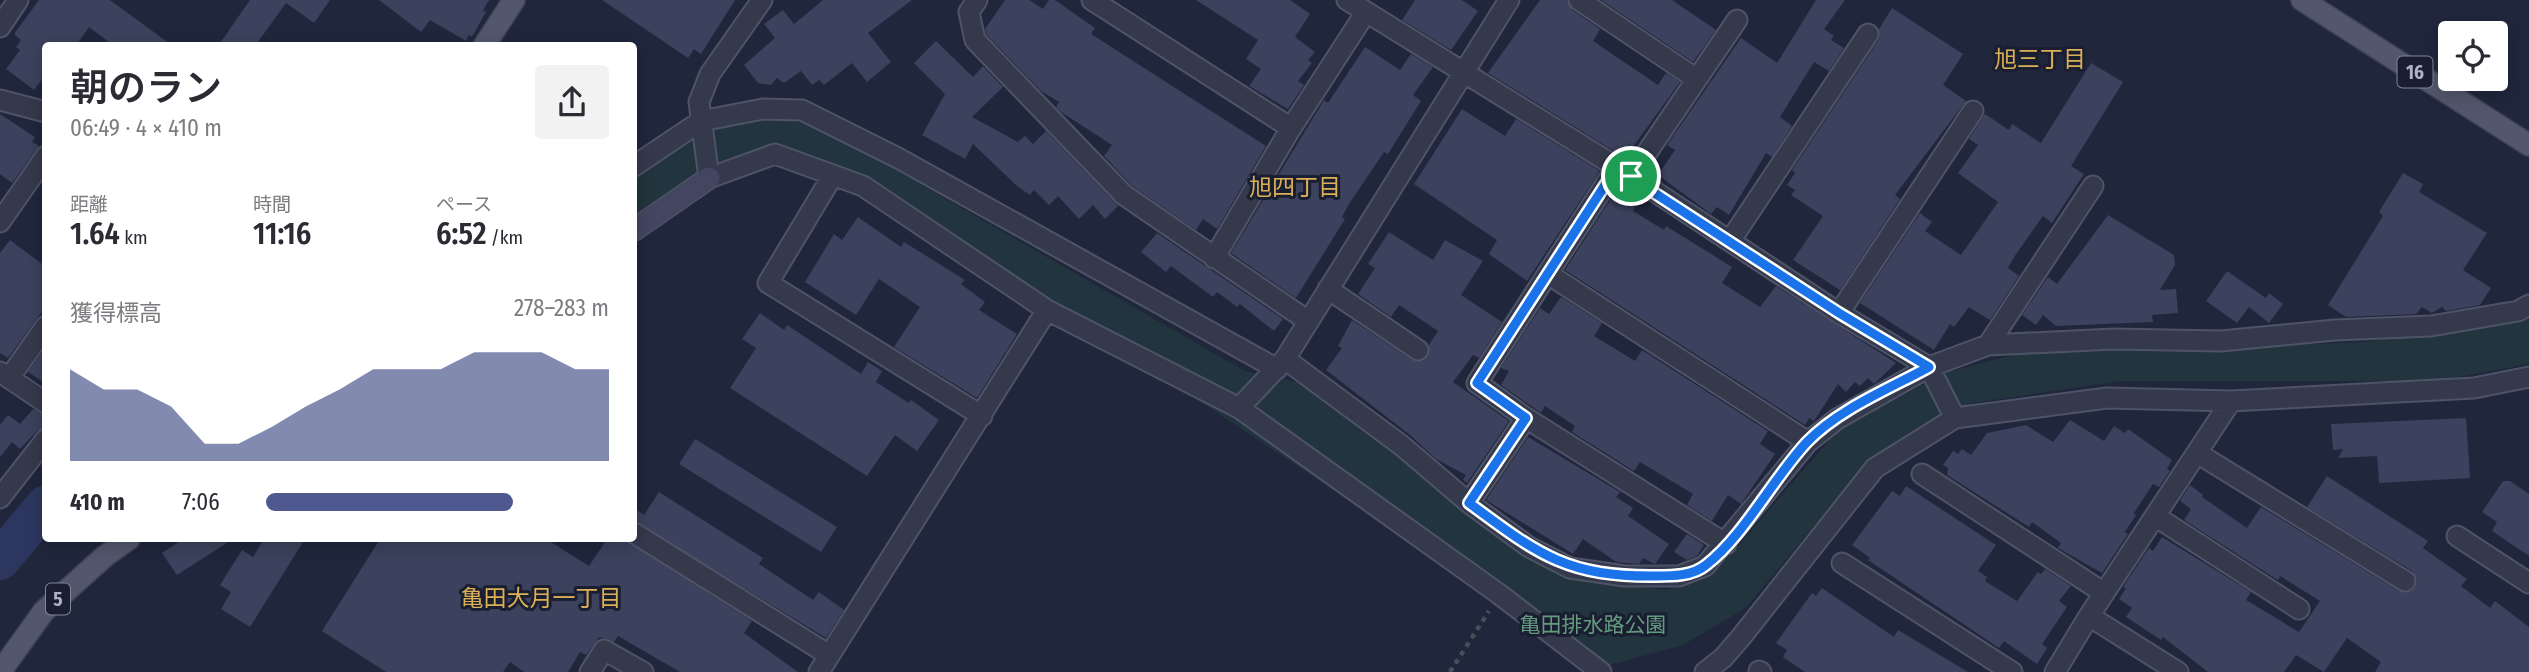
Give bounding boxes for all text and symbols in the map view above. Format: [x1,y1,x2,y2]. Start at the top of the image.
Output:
map controls [2438,21,2508,91]
button: locate [2438,21,2508,91]
district label: 旭三丁目 [1994,45,2086,73]
road number: 16 [2398,57,2432,88]
text: 朝のラン [70,65,222,111]
button: share [535,65,609,139]
text: 06:49 · 4 × 410 m [70,114,222,142]
pin [1601,146,1661,206]
icon: arrive [1612,157,1650,195]
district label: 旭四丁目 [1249,173,1341,201]
text: 距離 [70,193,108,216]
text: 時間 [253,193,291,216]
text: ペース [436,193,492,216]
text: 1.64 [70,216,120,252]
text: 11:16 [253,216,311,252]
text: 6:52 [436,216,486,252]
text: km [120,226,148,249]
text: /km [486,226,523,249]
text: 278–283 m [514,294,609,322]
text: 獲得標高 [70,299,162,327]
text: 410 m [70,488,125,516]
text: 7:06 [182,488,220,516]
road number: 5 [46,584,70,614]
district label: 亀田大月一丁目 [461,584,622,612]
park label: 亀田排水路公園 [1520,612,1667,638]

